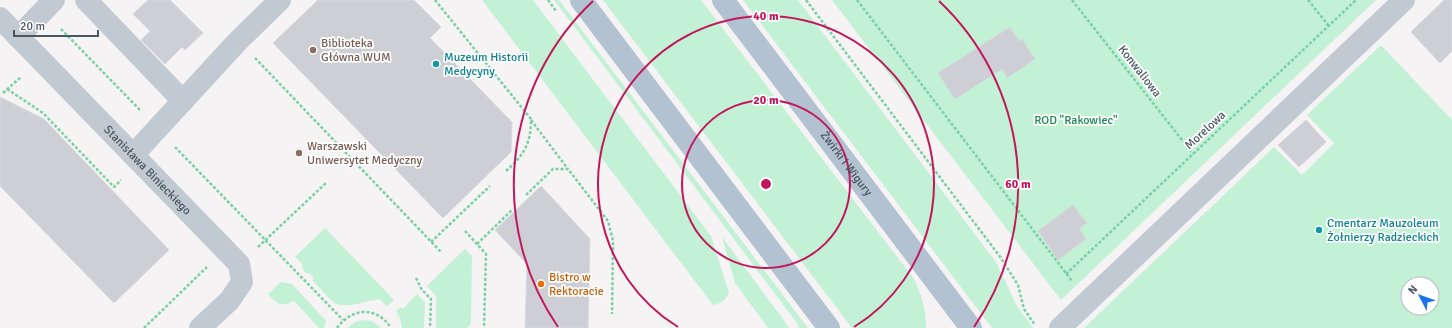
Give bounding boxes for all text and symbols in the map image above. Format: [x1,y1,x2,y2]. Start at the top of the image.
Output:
text: 40 m [753,9,779,24]
scale bar [14,12,98,38]
text: 20 m [20,19,45,34]
place label: Biblioteka Główna WUM [321,36,391,65]
street label: Konwaliowa [1115,42,1165,100]
marker: Biblioteka Główna WUM [308,45,318,55]
place label: Muzeum Historii Medycyny [444,50,528,79]
marker: Muzeum Historii Medycyny [431,59,441,69]
text: 20 m [753,93,779,108]
street label: Morelowa [1182,108,1229,153]
park label: ROD "Rakowiec" [1034,113,1118,128]
street label: Stanisława Binieckiego [100,122,194,218]
street label: Żwirki i Wigury [817,128,876,200]
place label: Warszawski Uniwersytet Medyczny [307,139,422,168]
marker: Warszawski Uniwersytet Medyczny [294,148,304,158]
centre of rings [759,177,773,191]
text: 60 m [1005,177,1031,192]
place label: Cmentarz Mauzoleum Żołnierzy Radzieckich [1327,216,1439,245]
marker: Cmentarz Mauzoleum Żołnierzy Radzieckich [1314,225,1324,235]
place label: Bistro w Rektoracie [549,270,604,299]
north arrow [1400,276,1440,316]
marker: Bistro w Rektoracie [536,279,546,289]
text: N [1405,283,1420,297]

